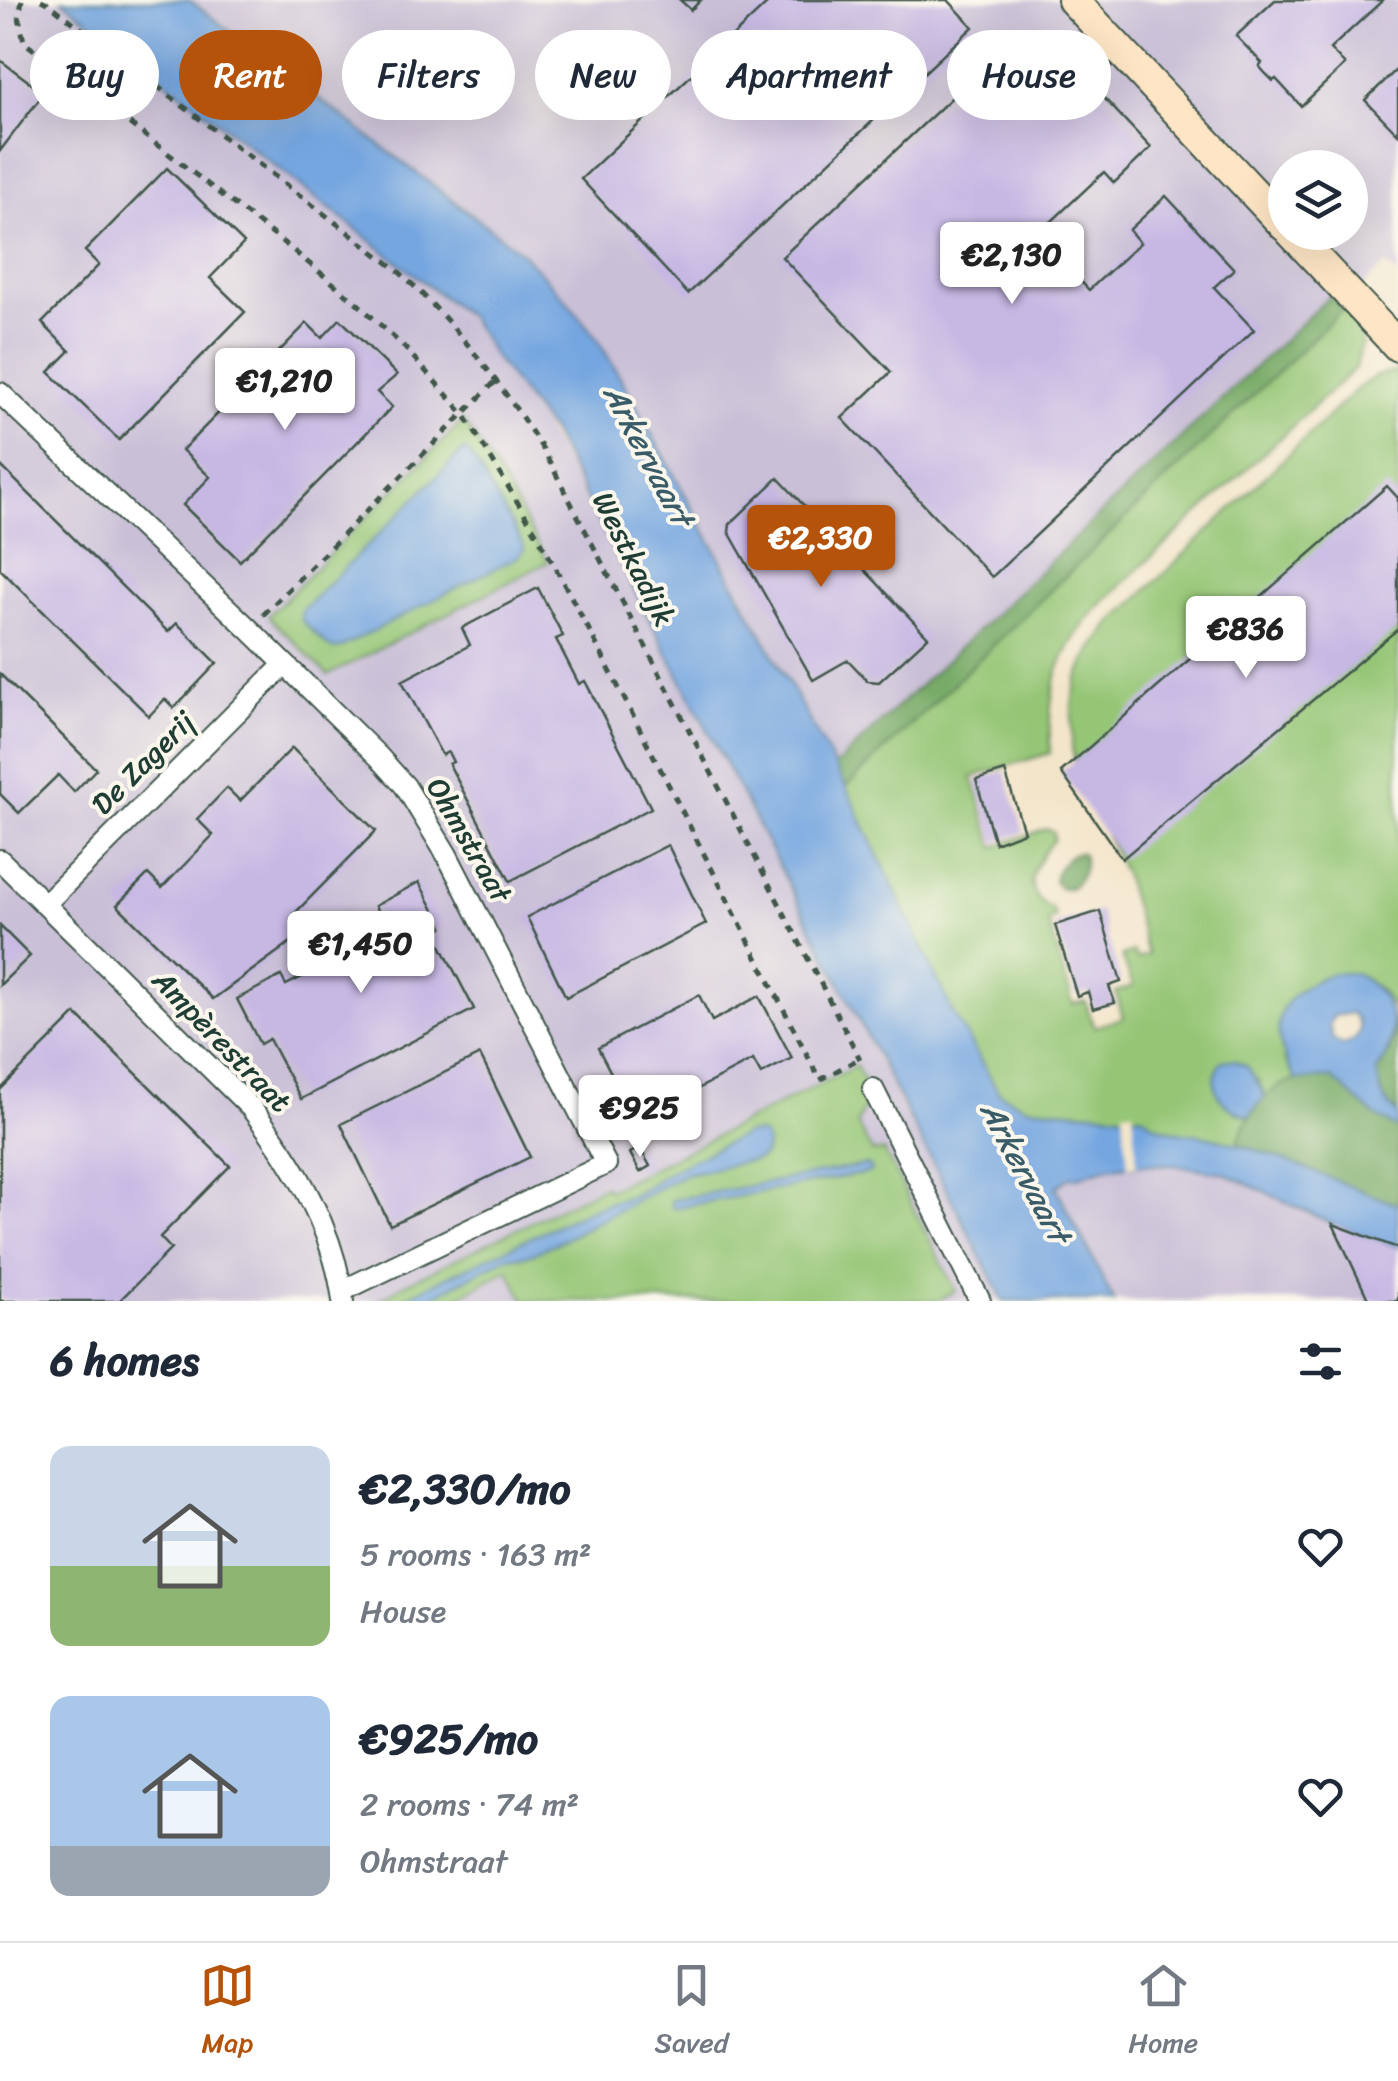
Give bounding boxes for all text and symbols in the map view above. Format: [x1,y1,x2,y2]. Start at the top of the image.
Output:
chip: Buy [30,30,159,120]
chip: Rent [179,30,322,120]
chip: Filters [342,30,515,120]
chip: New [535,30,671,120]
chip: Apartment [691,30,927,120]
chip: House [947,30,1111,120]
map controls [1268,150,1368,250]
button: layers [1268,150,1368,250]
pin: €2,130 [931,222,1093,307]
text: €2,130 [962,226,1062,283]
pin: €1,210 [204,348,366,433]
text: €1,210 [237,352,333,409]
water label: Arkervaart [586,373,712,541]
street label: Westkadijk [577,482,691,636]
pin: €2,330 [740,505,902,590]
text: €2,330 [769,509,873,566]
pin: €836 [1187,596,1305,681]
text: €836 [1208,600,1284,657]
street label: De Zagerij [78,697,209,828]
street label: Ohmstraat [411,767,528,915]
pin: €1,450 [280,911,442,996]
text: €1,450 [309,915,413,972]
street label: Ampèrestraat [138,955,305,1126]
pin: €925 [581,1075,699,1160]
text: €925 [601,1079,679,1136]
water label: Arkervaart [963,1090,1089,1258]
text: 6 homes [50,1324,199,1398]
icon: filters [1293,1334,1348,1389]
text: €2,330/mo [360,1452,571,1526]
icon: home [130,1486,250,1606]
icon: heart [1293,1519,1348,1574]
text: 5 rooms · 163 m² [360,1526,591,1583]
text: House [360,1583,446,1640]
text: €925/mo [360,1702,538,1776]
icon: home [130,1736,250,1856]
icon: heart [1293,1769,1348,1824]
text: 2 rooms · 74 m² [360,1776,579,1833]
text: Ohmstraat [360,1833,507,1890]
tab: Map [200,1958,255,2067]
tab: Saved [655,1958,728,2067]
tab: Home [1128,1958,1198,2067]

